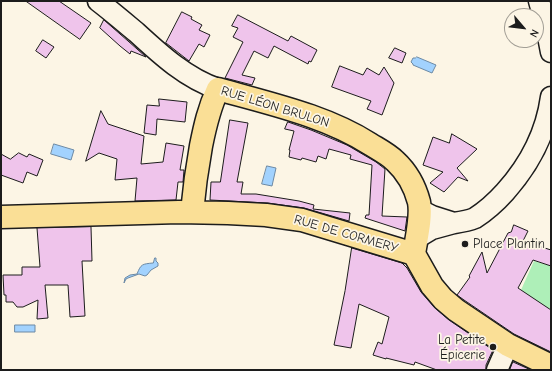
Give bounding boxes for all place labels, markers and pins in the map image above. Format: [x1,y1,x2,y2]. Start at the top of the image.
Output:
place label: Place Plantin [473,236,545,252]
marker: Place Plantin [460,239,470,249]
place label: La Petite Épicerie [438,332,485,363]
marker: La Petite Épicerie [488,342,498,352]

